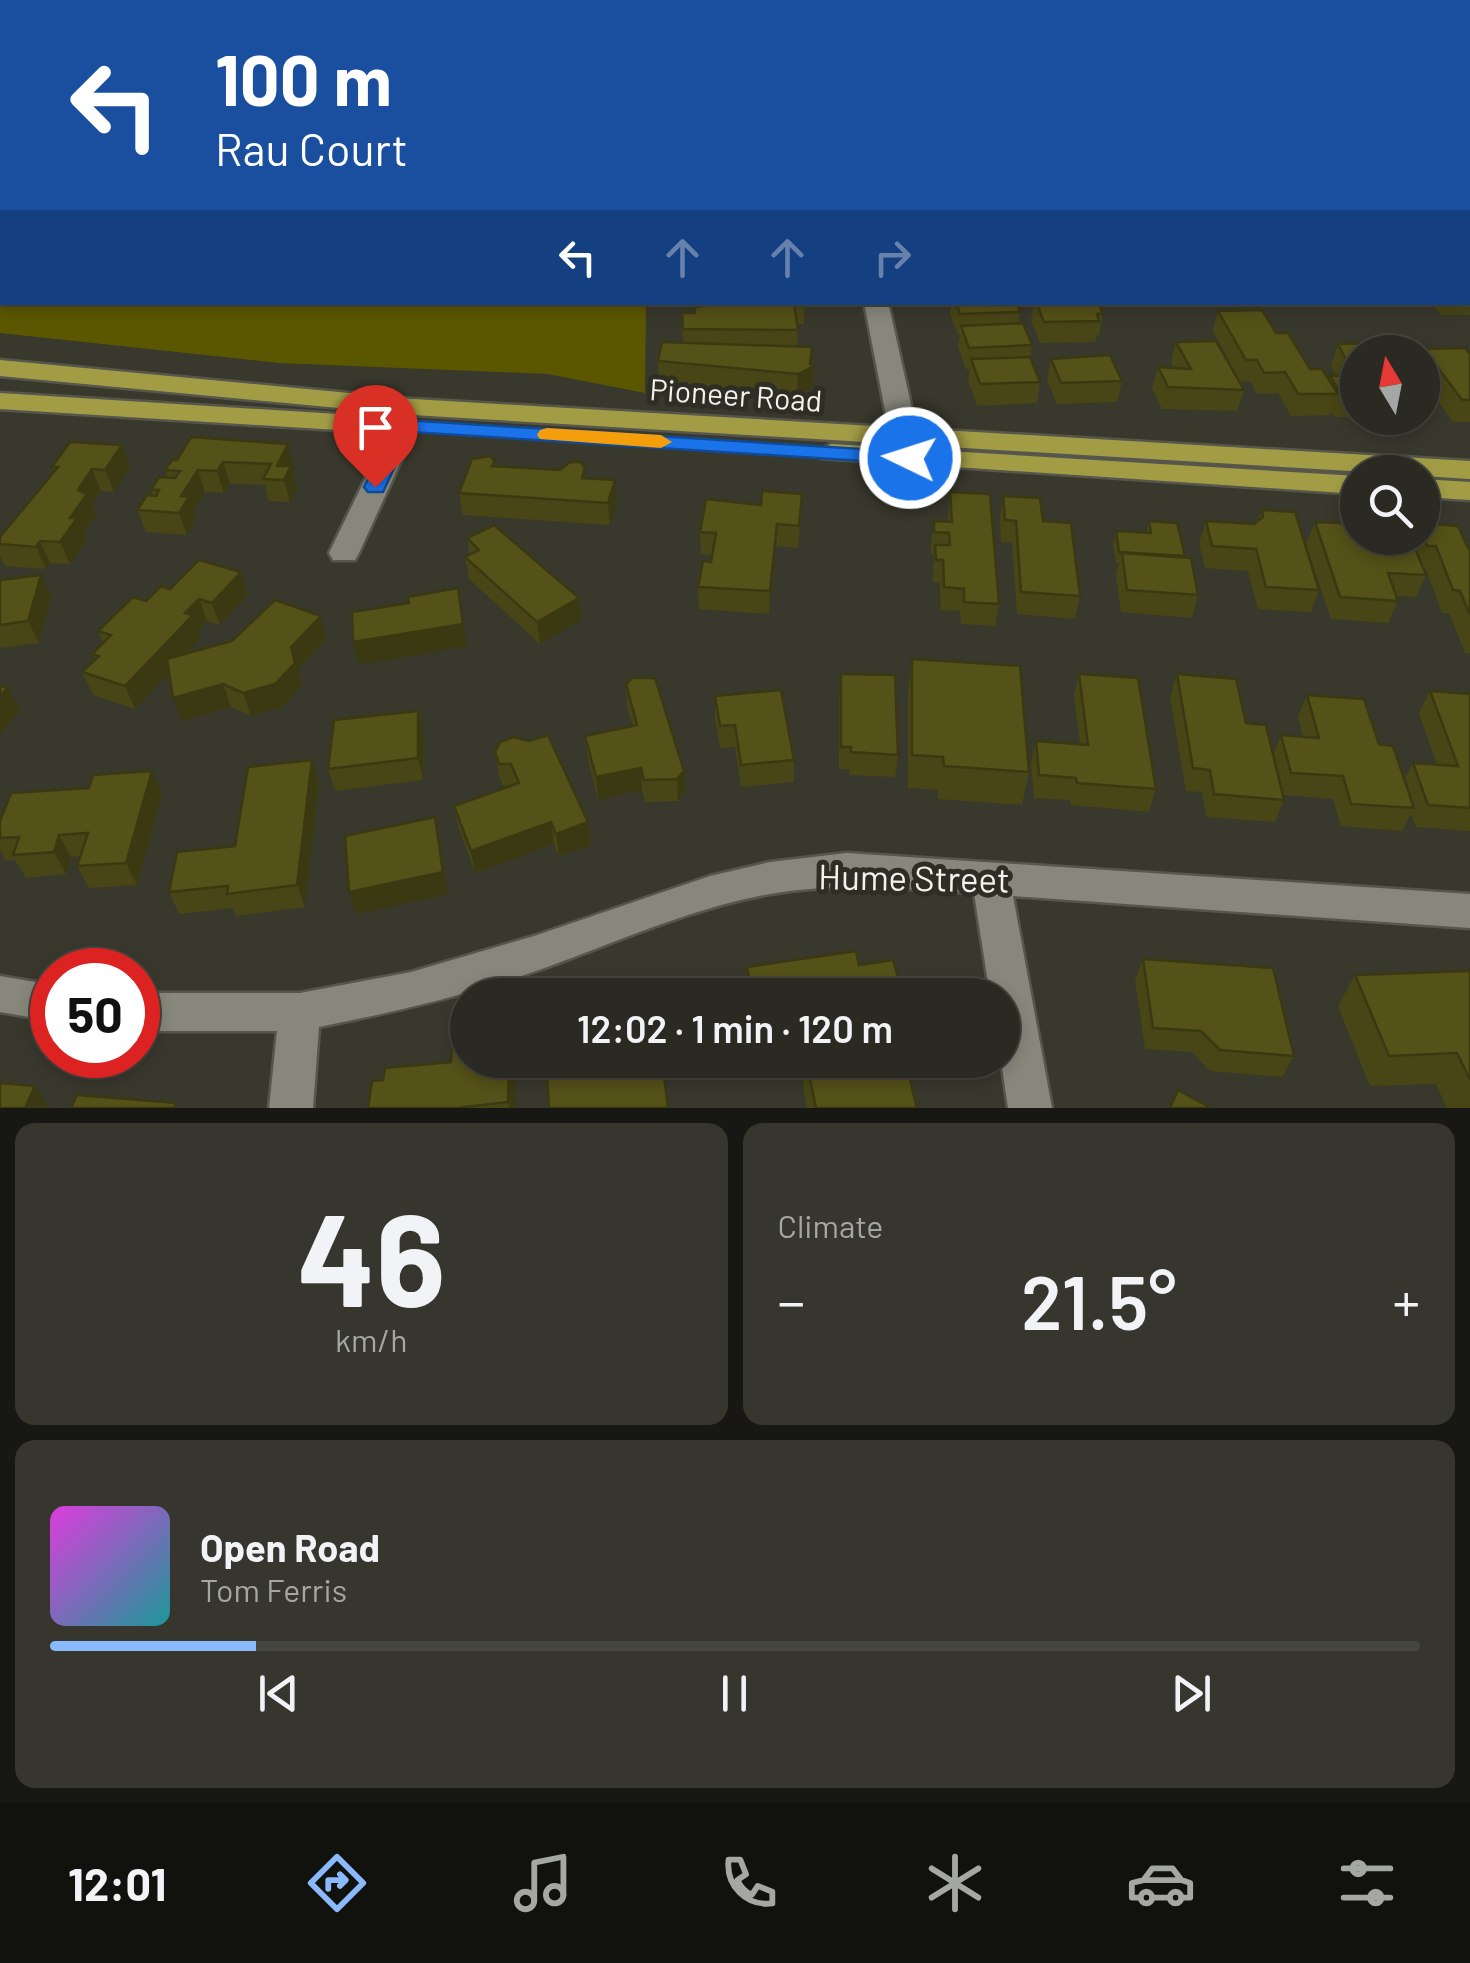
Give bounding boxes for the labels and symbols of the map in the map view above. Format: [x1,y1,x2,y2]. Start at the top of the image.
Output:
north arrow [1340,335,1440,435]
street label: Pioneer Road [648,370,824,418]
pin [333,385,418,488]
position arrow [858,406,962,510]
street label: Hume Street [818,854,1010,900]
speed limit sign: 50 [30,948,160,1078]

